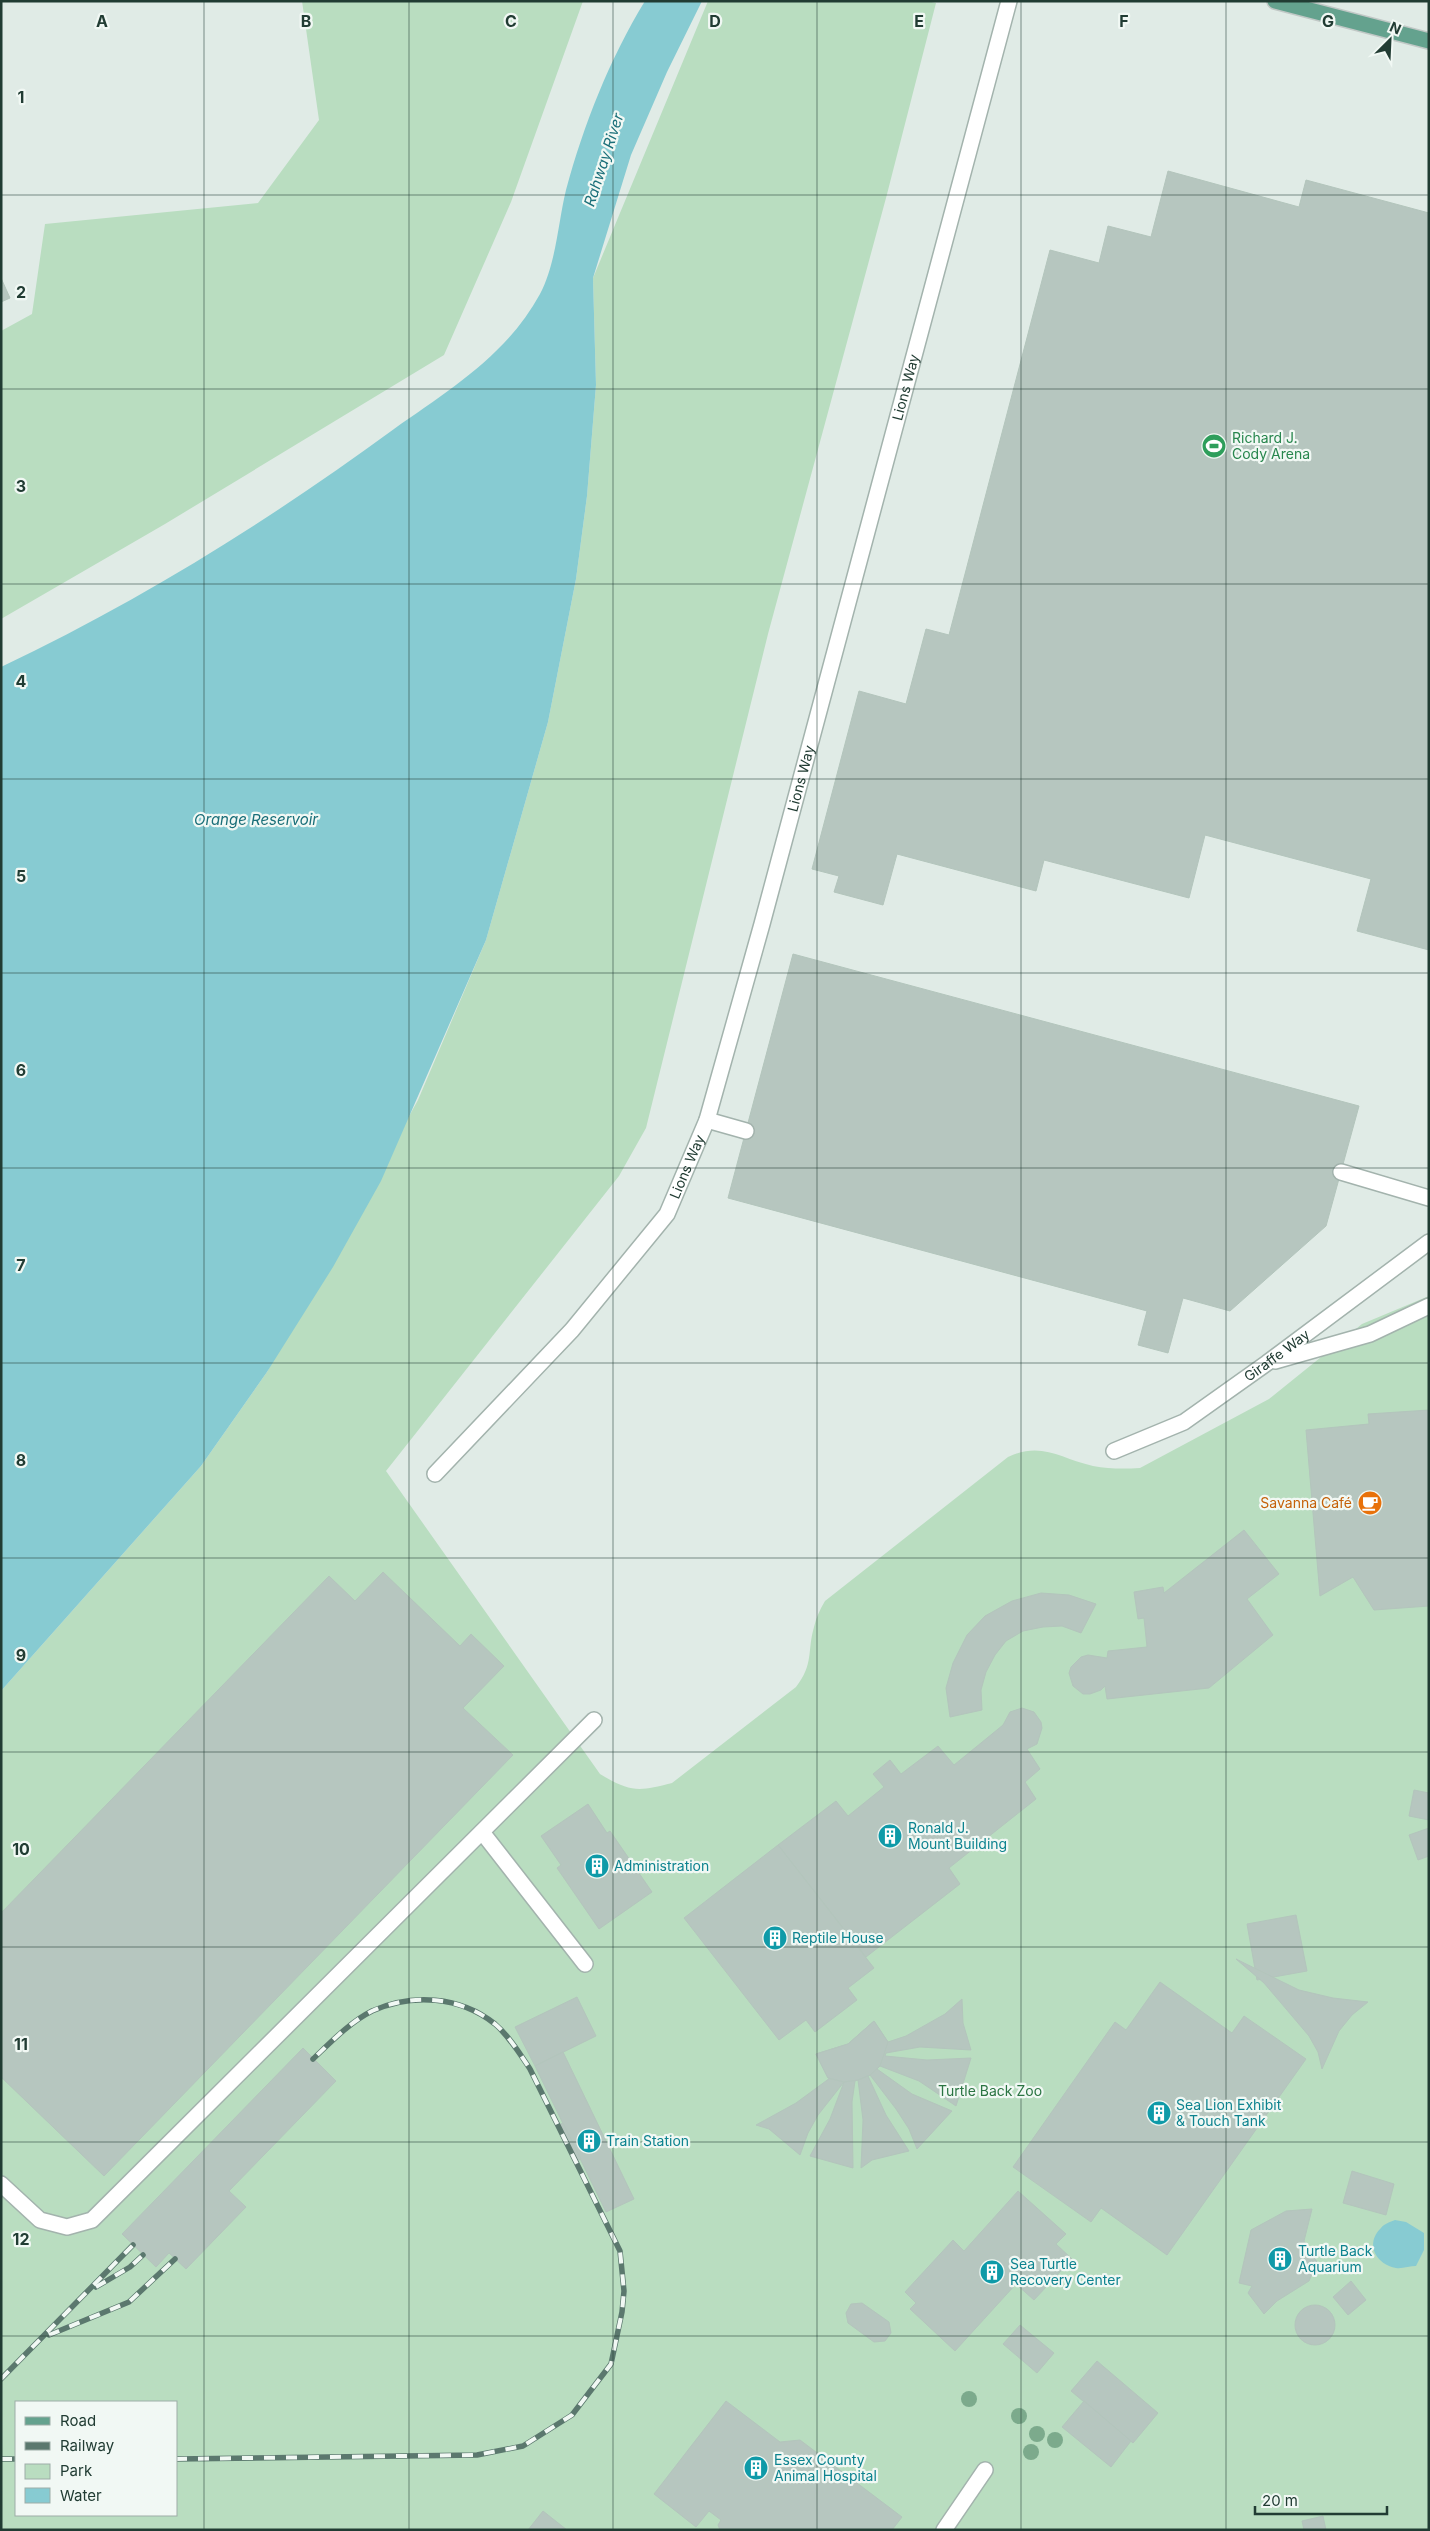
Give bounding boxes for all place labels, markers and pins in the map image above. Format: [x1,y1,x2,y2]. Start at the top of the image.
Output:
place label: Richard J. Cody Arena [1232,429,1310,462]
sports icon: Richard J. Cody Arena [1201,433,1227,459]
cafe icon: Savanna Café [1357,1490,1383,1516]
place label: Savanna Café [1260,1494,1352,1511]
place label: Ronald J. Mount Building [908,1819,1007,1852]
building icon: Ronald J. Mount Building [877,1823,903,1849]
building icon: Administration [584,1853,610,1879]
place label: Administration [614,1857,709,1874]
building icon: Reptile House [762,1925,788,1951]
place label: Reptile House [792,1929,884,1946]
place label: Sea Lion Exhibit & Touch Tank [1176,2096,1282,2129]
building icon: Sea Lion Exhibit & Touch Tank [1146,2100,1172,2126]
building icon: Train Station [576,2128,602,2154]
place label: Train Station [606,2132,689,2149]
place label: Turtle Back Aquarium [1298,2242,1373,2275]
building icon: Turtle Back Aquarium [1267,2246,1293,2272]
place label: Sea Turtle Recovery Center [1010,2255,1121,2288]
building icon: Sea Turtle Recovery Center [979,2259,1005,2285]
place label: Essex County Animal Hospital [774,2451,877,2484]
building icon: Essex County Animal Hospital [743,2455,769,2481]

